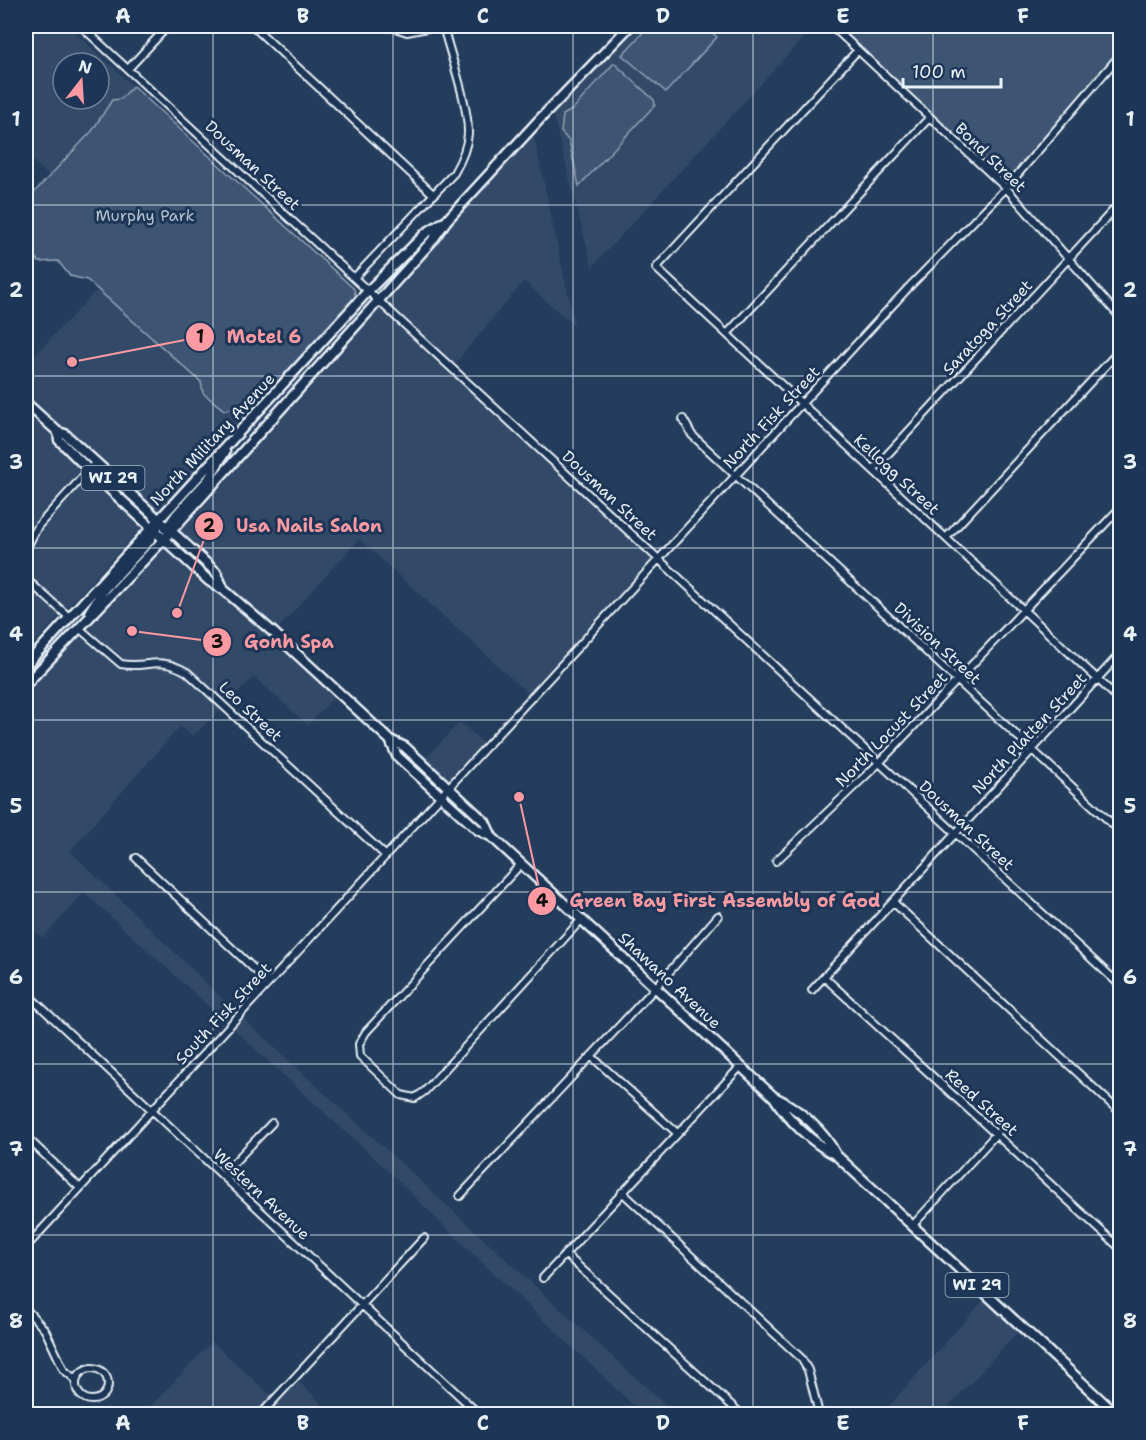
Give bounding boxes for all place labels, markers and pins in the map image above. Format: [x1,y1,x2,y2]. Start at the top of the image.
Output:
callout: Motel 6 [185,319,313,355]
callout: Usa Nails Salon [194,508,394,544]
callout: Gonh Spa [202,624,346,660]
callout: Green Bay First Assembly of God [527,883,893,919]

